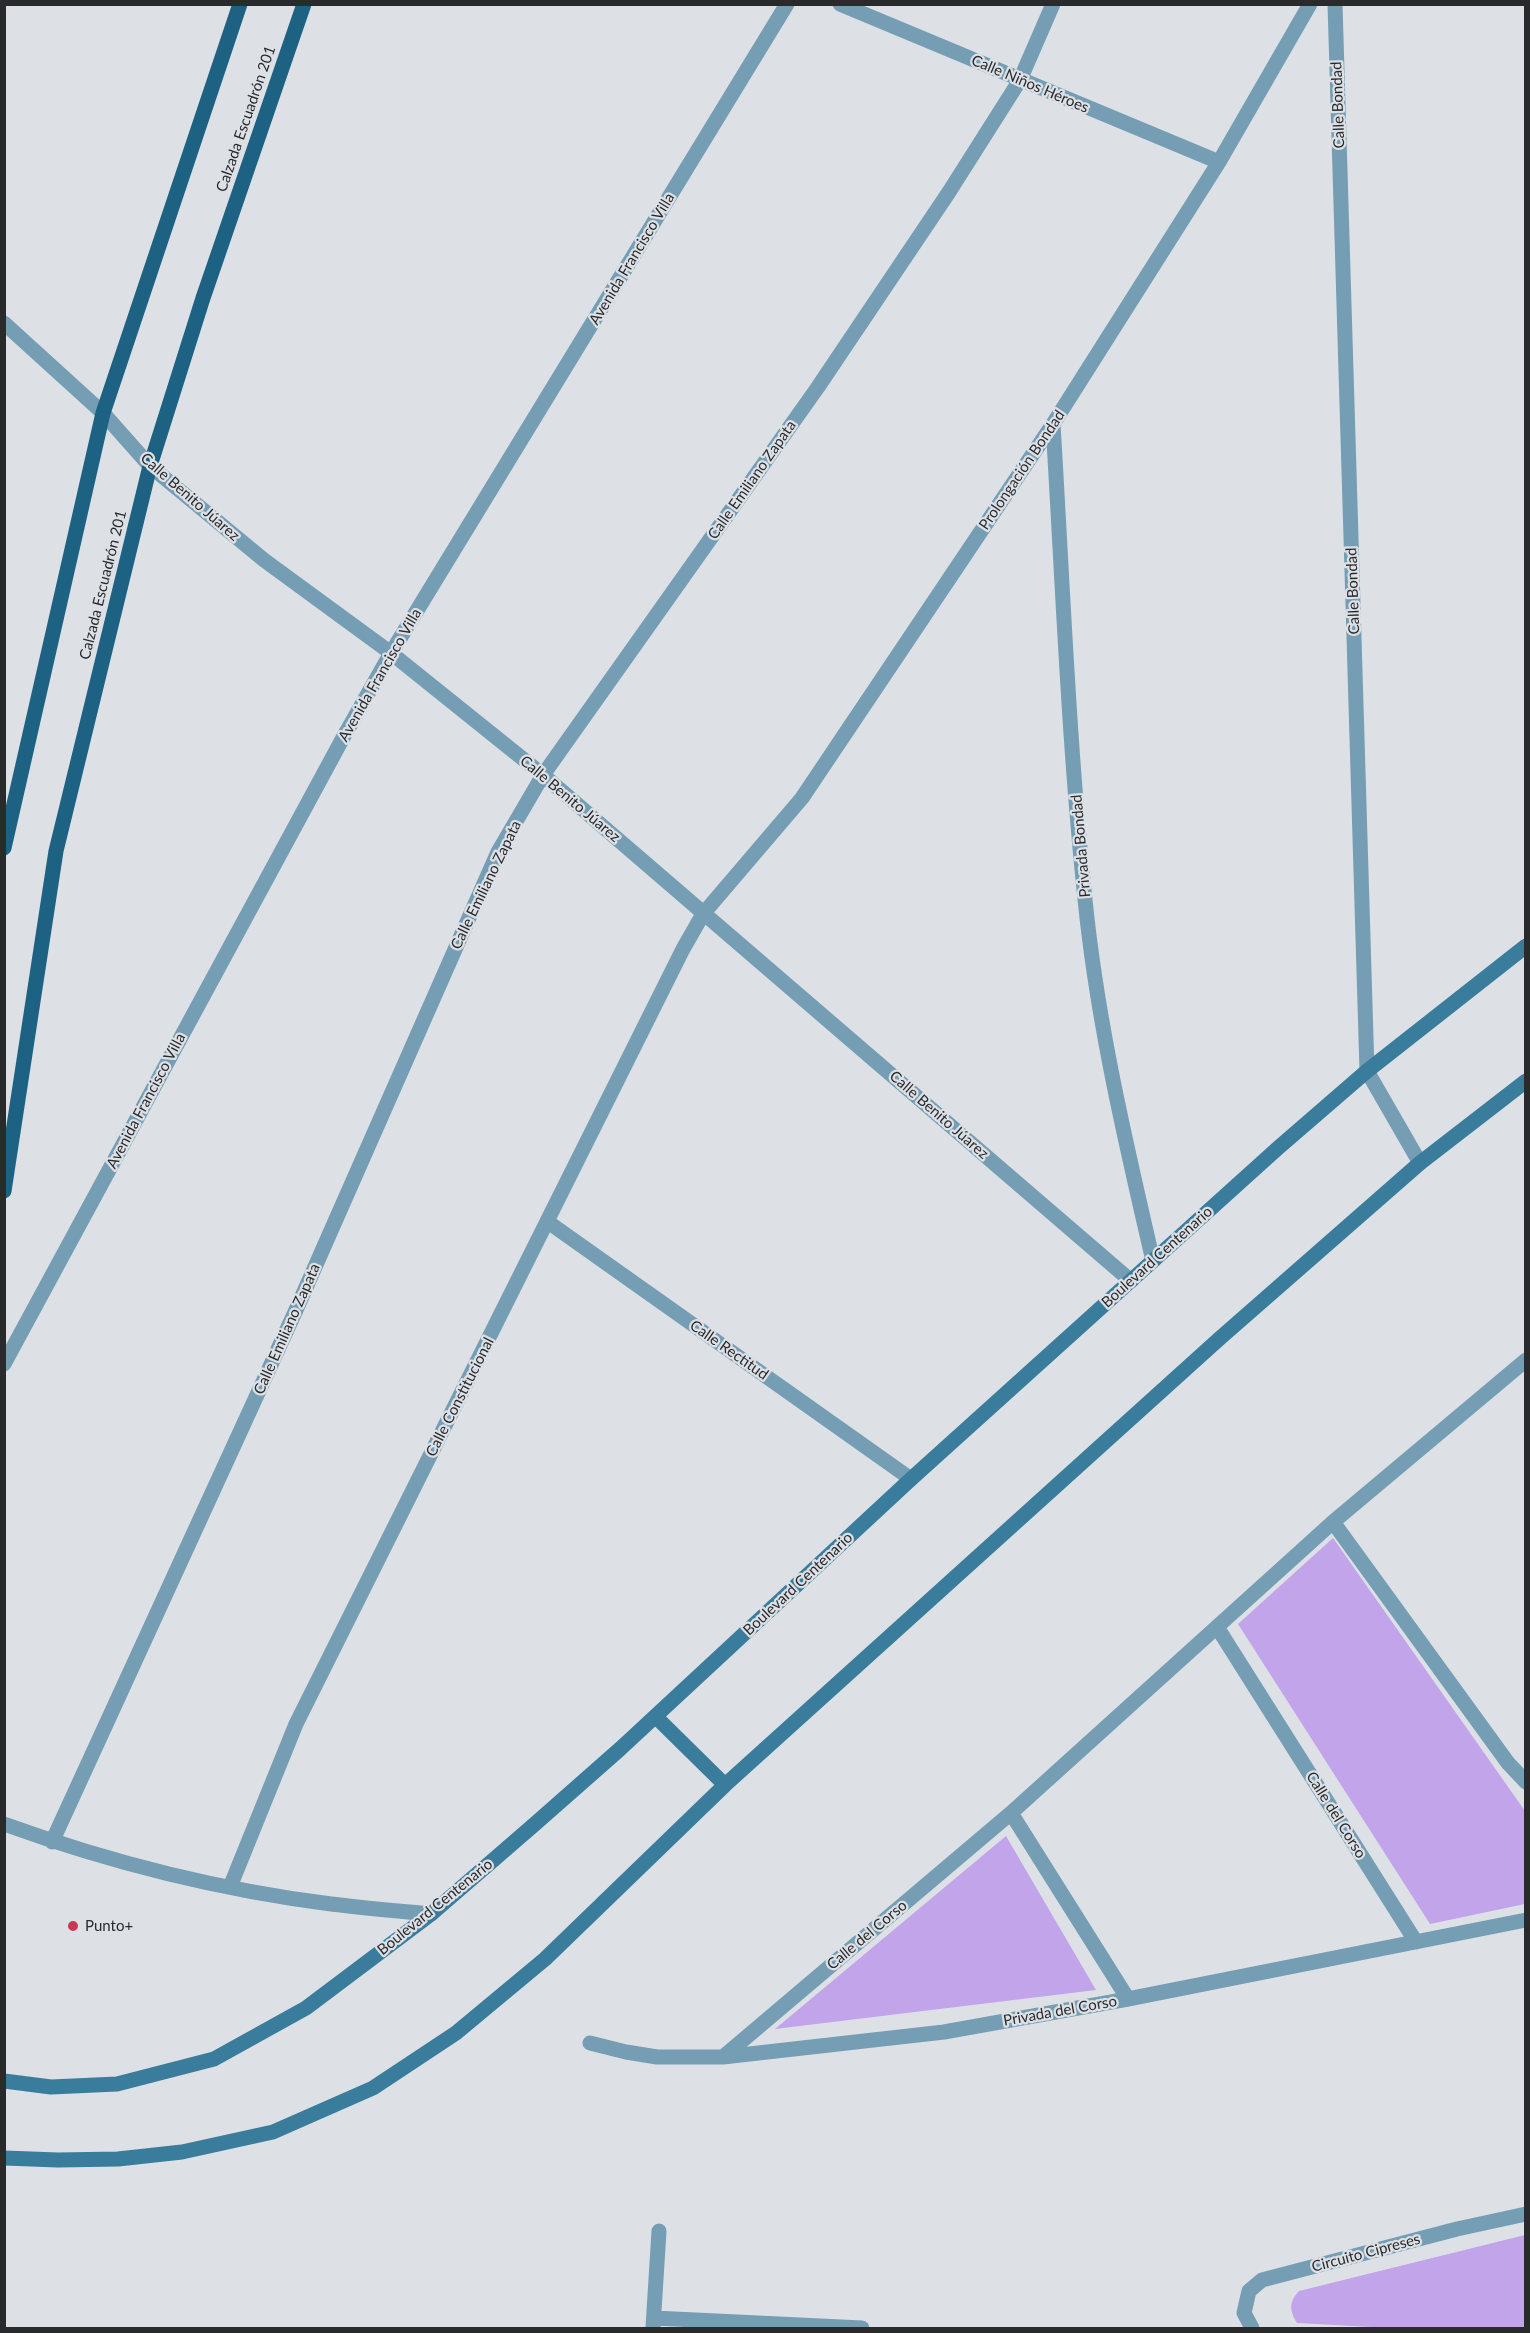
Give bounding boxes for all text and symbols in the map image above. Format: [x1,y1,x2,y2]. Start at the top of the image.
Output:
street label: Calzada Escuadrón 201 [213,44,279,194]
street label: Calle Niños Héroes [969,51,1091,117]
street label: Calle Bondad [1327,61,1349,149]
street label: Avenida Francisco Villa [586,190,678,328]
street label: Prolongación Bondad [975,407,1069,533]
street label: Calle Emiliano Zapata [704,417,800,543]
street label: Calle Benito Júarez [137,449,243,545]
street label: Calzada Escuadrón 201 [76,508,130,662]
street label: Calle Bondad [1342,547,1364,635]
street label: Avenida Francisco Villa [335,605,425,745]
street label: Calle Benito Júarez [516,752,624,846]
street label: Privada Bondad [1068,794,1094,898]
street label: Calle Emiliano Zapata [447,818,525,952]
street label: Avenida Francisco Villa [103,1030,189,1172]
street label: Calle Benito Júarez [886,1067,992,1163]
street label: Boulevard Centenario [1098,1203,1216,1311]
street label: Calle Emiliano Zapata [250,1261,324,1397]
street label: Calle Rectitud [686,1316,772,1384]
street label: Calle Constitucional [422,1334,498,1460]
street label: Boulevard Centenario [740,1529,856,1639]
street label: Calle del Corso [1302,1768,1370,1862]
street label: Boulevard Centenario [374,1855,496,1959]
street label: Calle del Corso [823,1896,911,1974]
place label: Punto+ [85,1917,133,1935]
marker: Punto+ [66,1919,80,1933]
street label: Privada del Corso [1002,1992,1118,2030]
street label: Circuito Cipreses [1310,2230,1422,2276]

